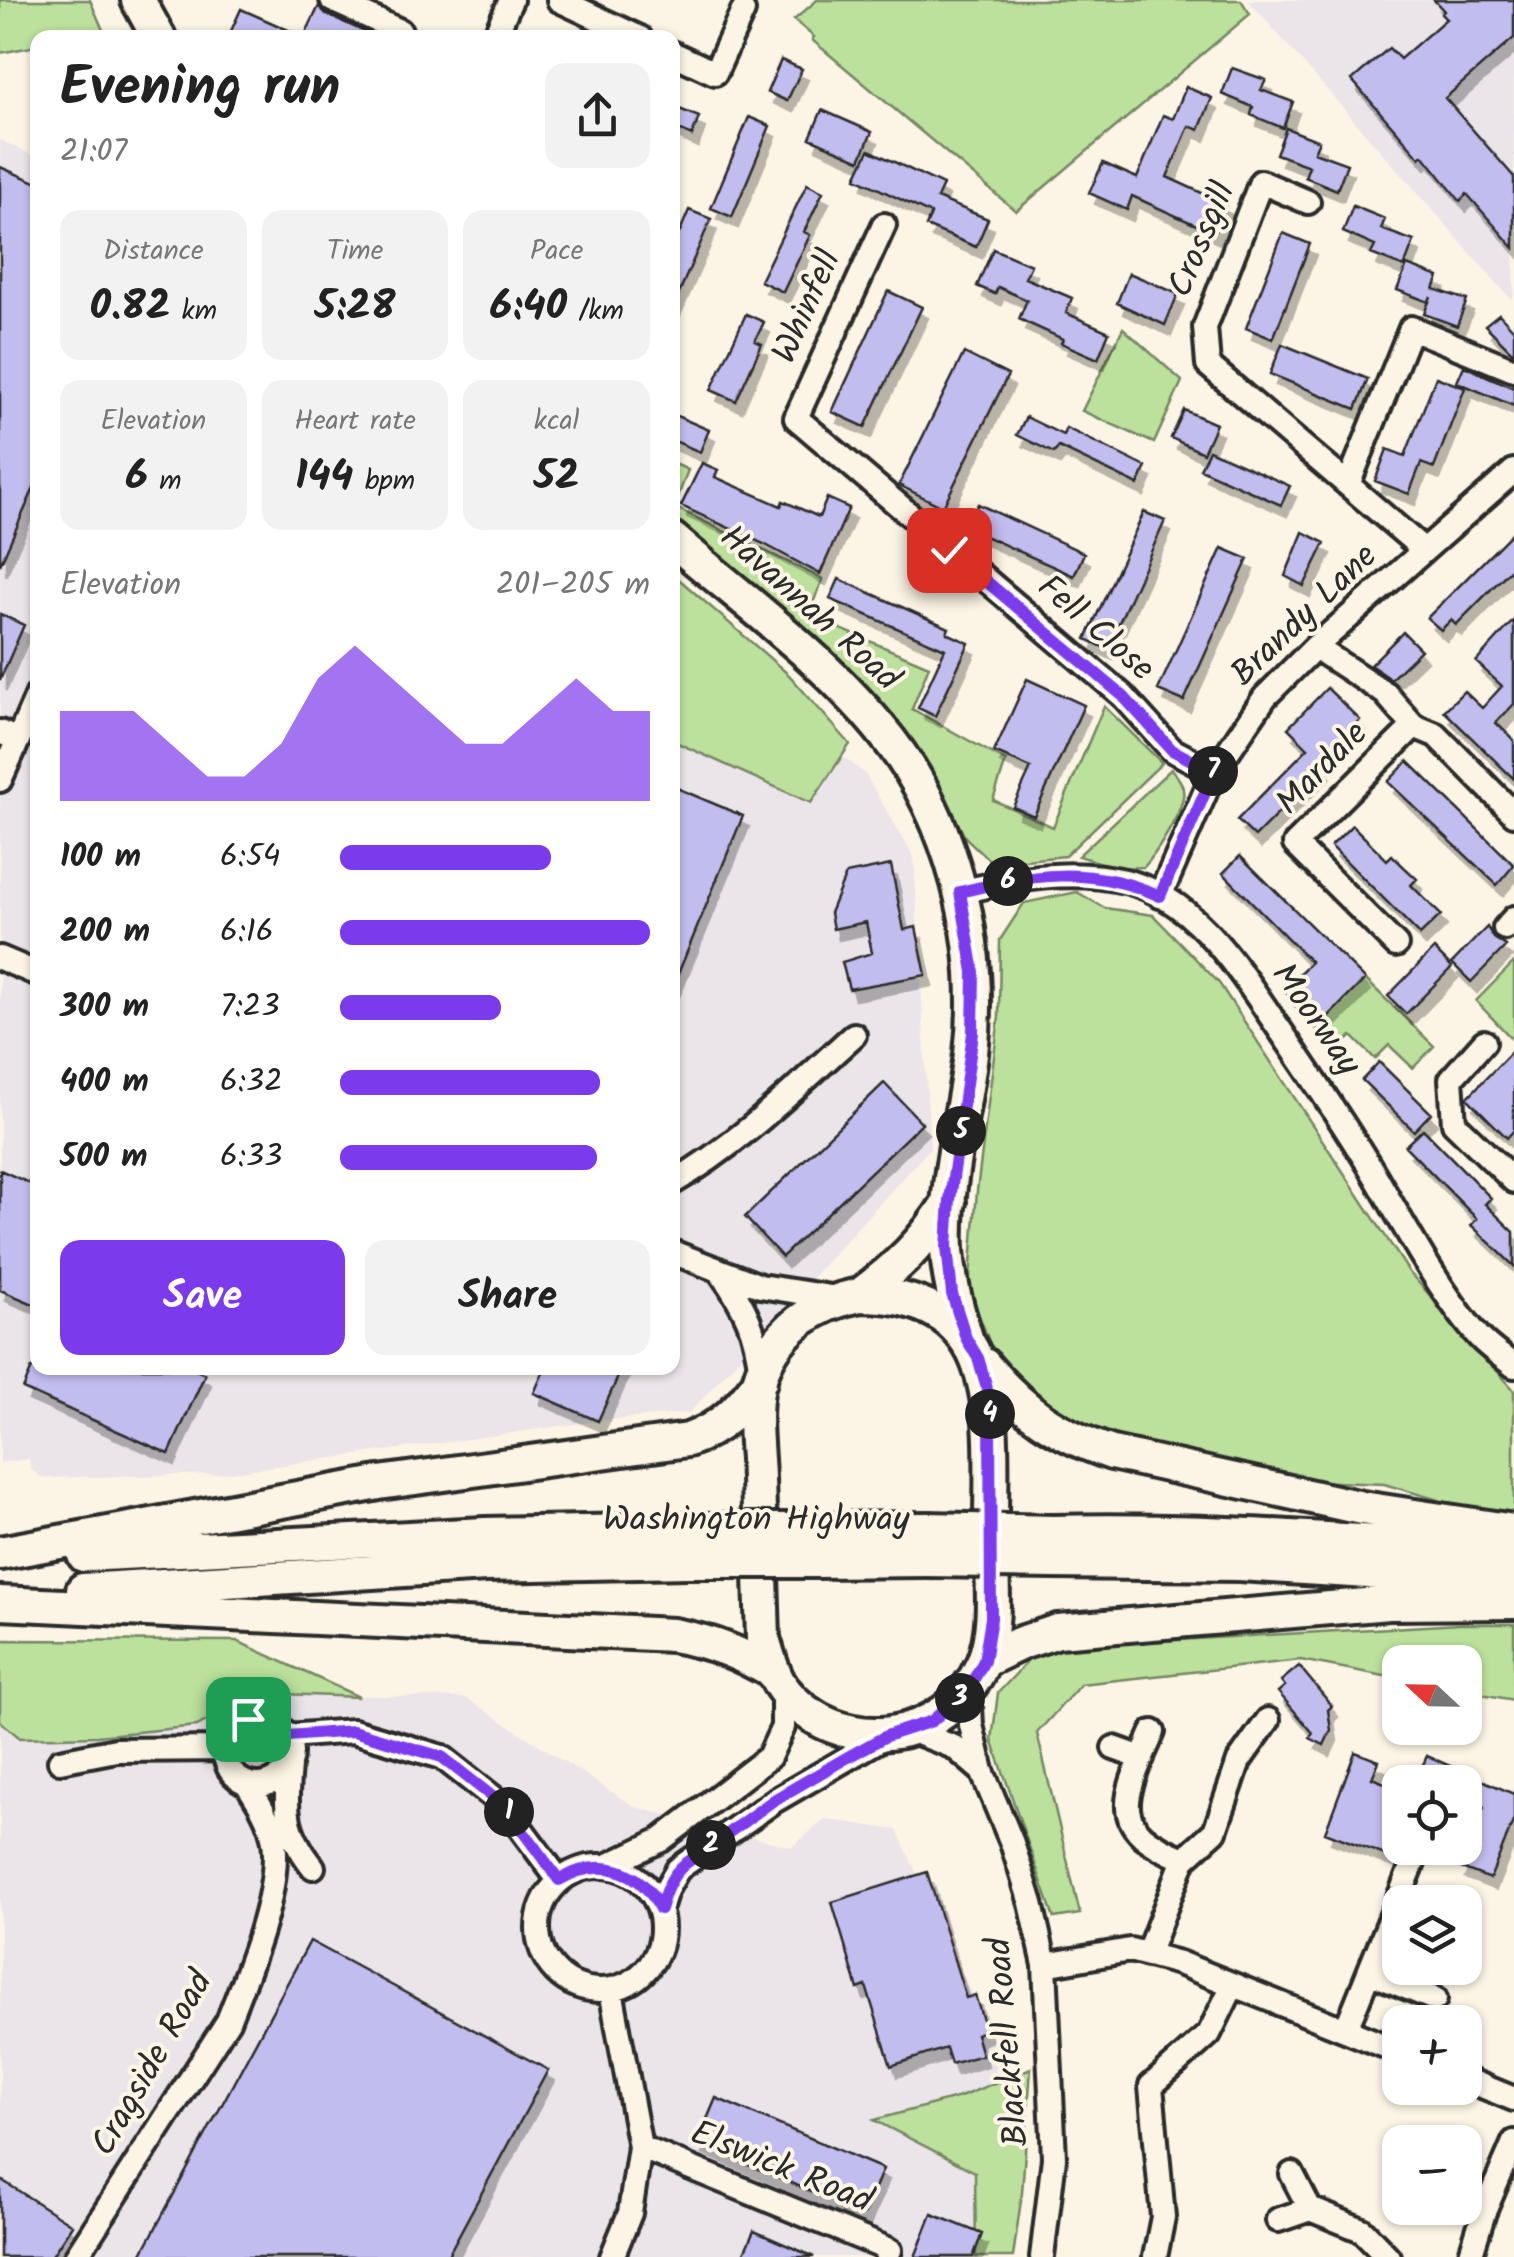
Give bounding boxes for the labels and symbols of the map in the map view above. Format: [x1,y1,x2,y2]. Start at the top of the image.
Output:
street label: Crossgill [1154,174,1252,306]
street label: Whinfell [758,241,858,373]
pin [907,508,992,593]
street label: Havannah Road [706,512,913,707]
street label: Brandy Lane [1218,531,1392,701]
street label: Fell Close [1023,562,1167,697]
street label: Mardale [1263,708,1383,829]
pin: 7 [1188,746,1238,796]
pin: 6 [983,856,1033,906]
street label: Moorway [1256,952,1375,1089]
pin: 5 [936,1106,986,1156]
pin: 4 [965,1389,1015,1439]
street label: Washington Highway [603,1493,910,1549]
north arrow [1382,1645,1482,1745]
pin: 3 [935,1673,985,1723]
pin [206,1677,291,1762]
pin: 1 [484,1787,534,1837]
pin: 2 [686,1820,736,1870]
street label: Blackfell Road [972,1934,1046,2149]
street label: Cragside Road [77,1959,230,2167]
street label: Elswick Road [681,2106,882,2231]

